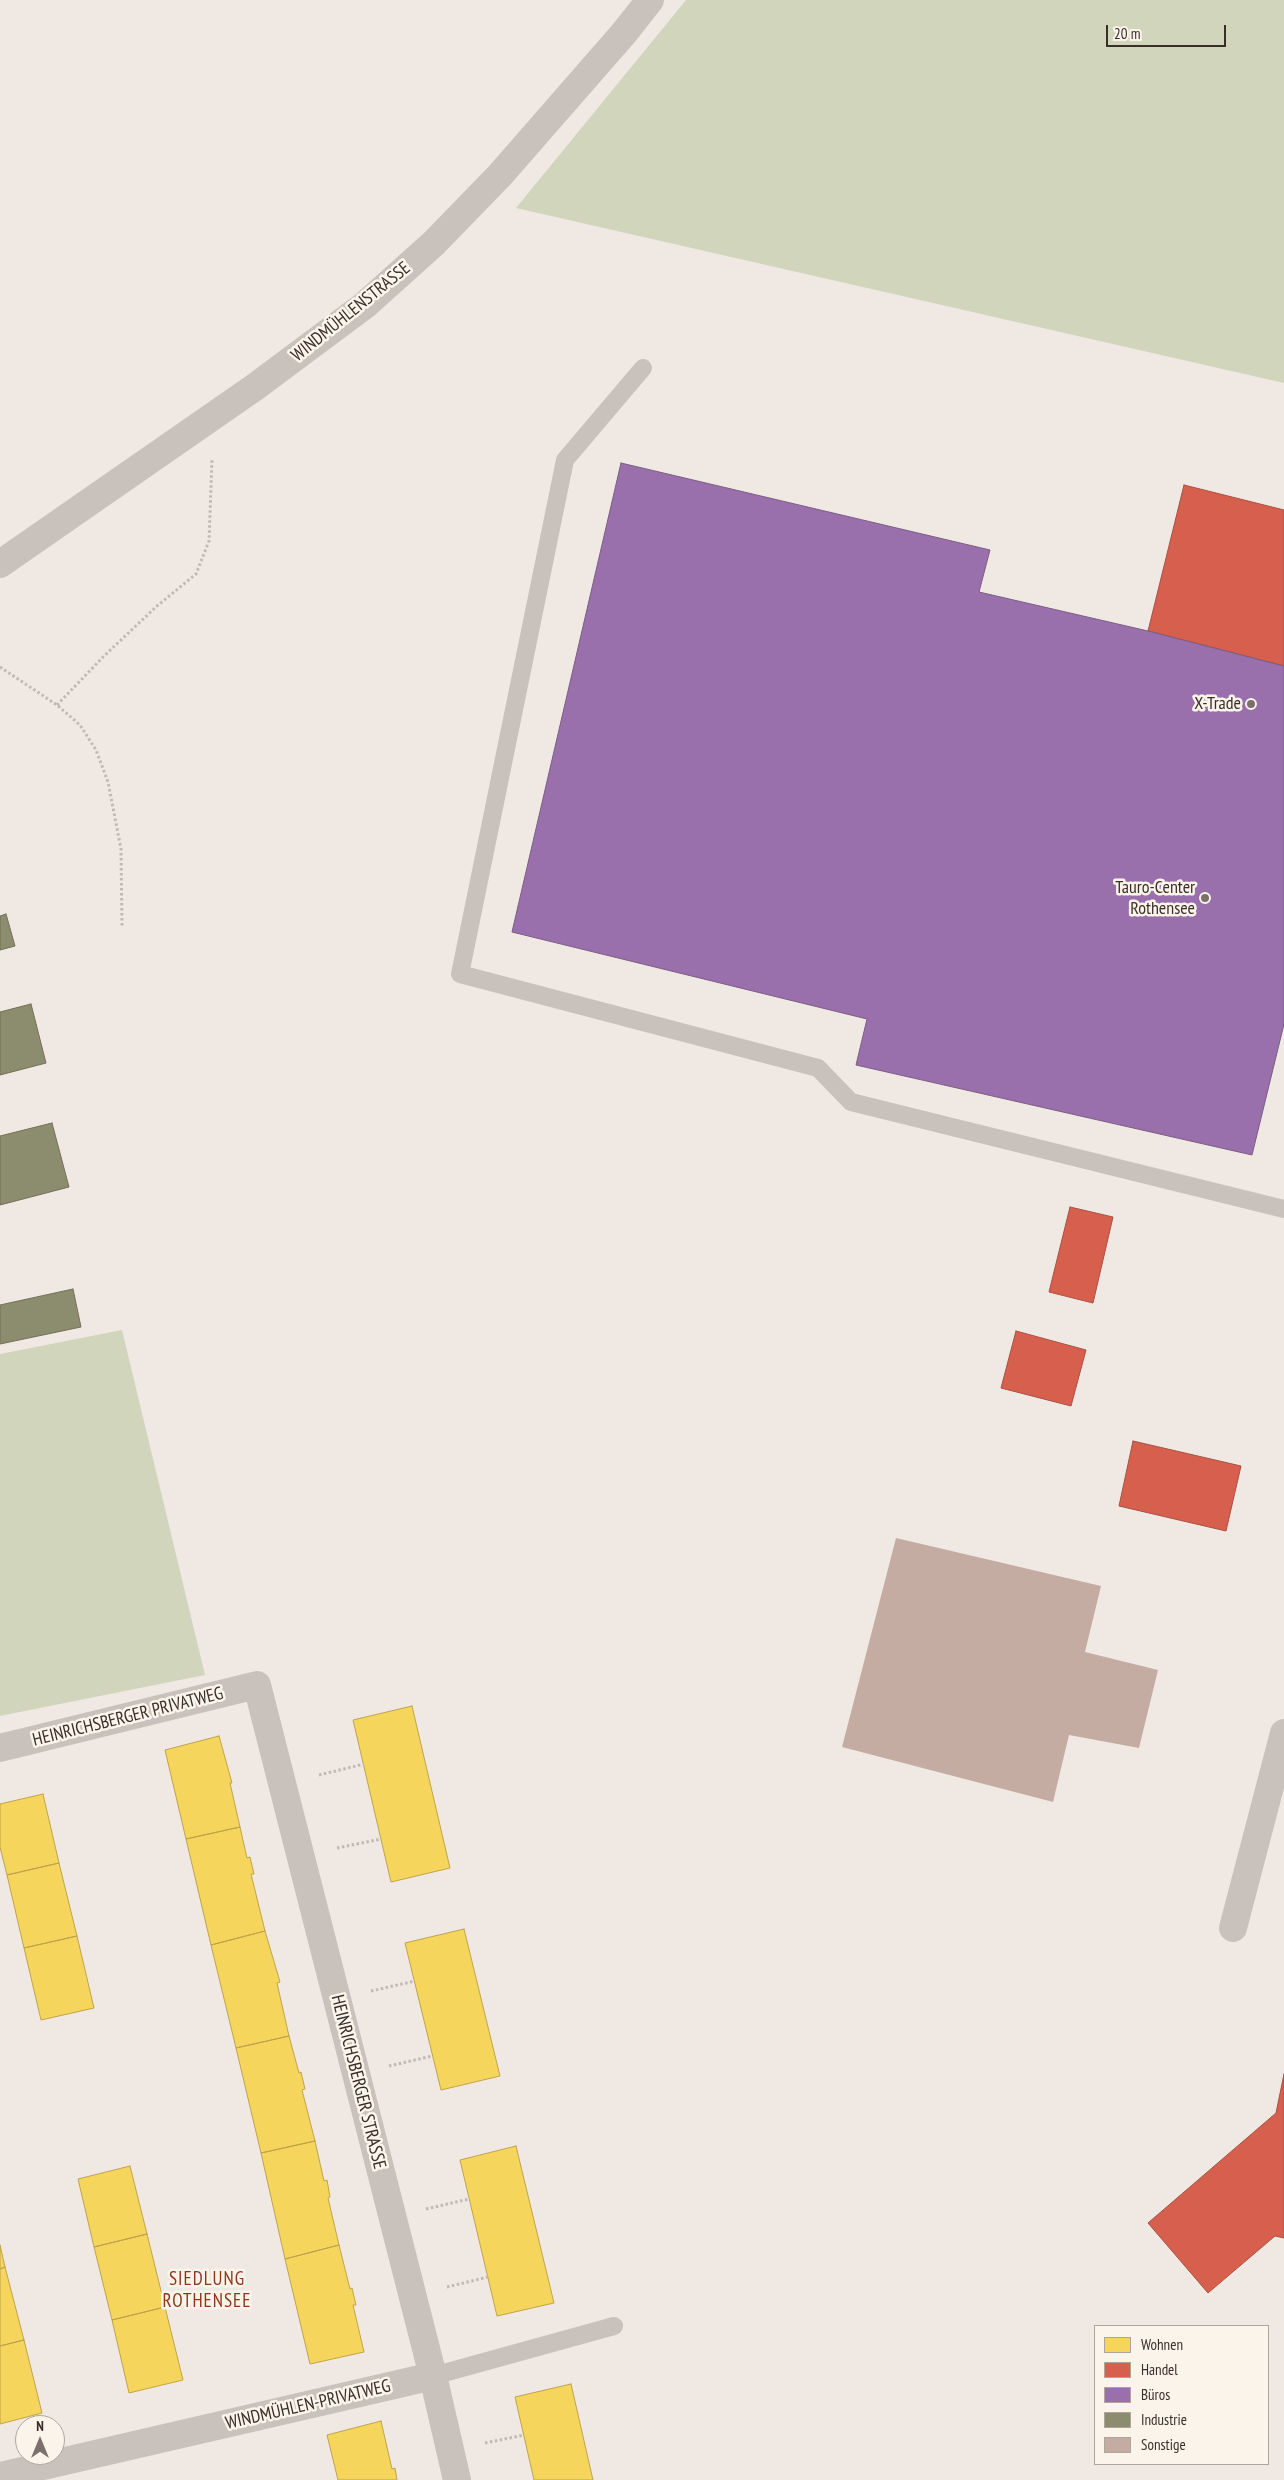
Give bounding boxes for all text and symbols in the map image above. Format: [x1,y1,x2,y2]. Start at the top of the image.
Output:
scale bar [1109,15,1229,47]
text: 20 m [1114,24,1140,43]
street label: WINDMÜHLENSTRASSE [287,258,415,366]
place label: X-Trade [1194,693,1241,715]
marker: X-Trade [1245,698,1257,710]
place label: Tauro-Center Rothensee [1115,877,1195,920]
marker: Tauro-Center Rothensee [1199,892,1211,904]
street label: HEINRICHSBERGER PRIVATWEG [30,1683,226,1751]
street label: HEINRICHSBERGER STRASSE [326,1993,390,2171]
district label: SIEDLUNG ROTHENSEE [161,2269,253,2313]
legend [1094,2325,1269,2465]
text: Wohnen [1141,2335,1183,2354]
text: Handel [1141,2360,1178,2379]
street label: WINDMÜHLEN-PRIVATWEG [223,2376,393,2434]
text: Büros [1141,2385,1170,2404]
text: Industrie [1141,2410,1187,2429]
north arrow [15,2415,65,2465]
text: N [36,2417,44,2435]
text: Sonstige [1141,2435,1186,2454]

